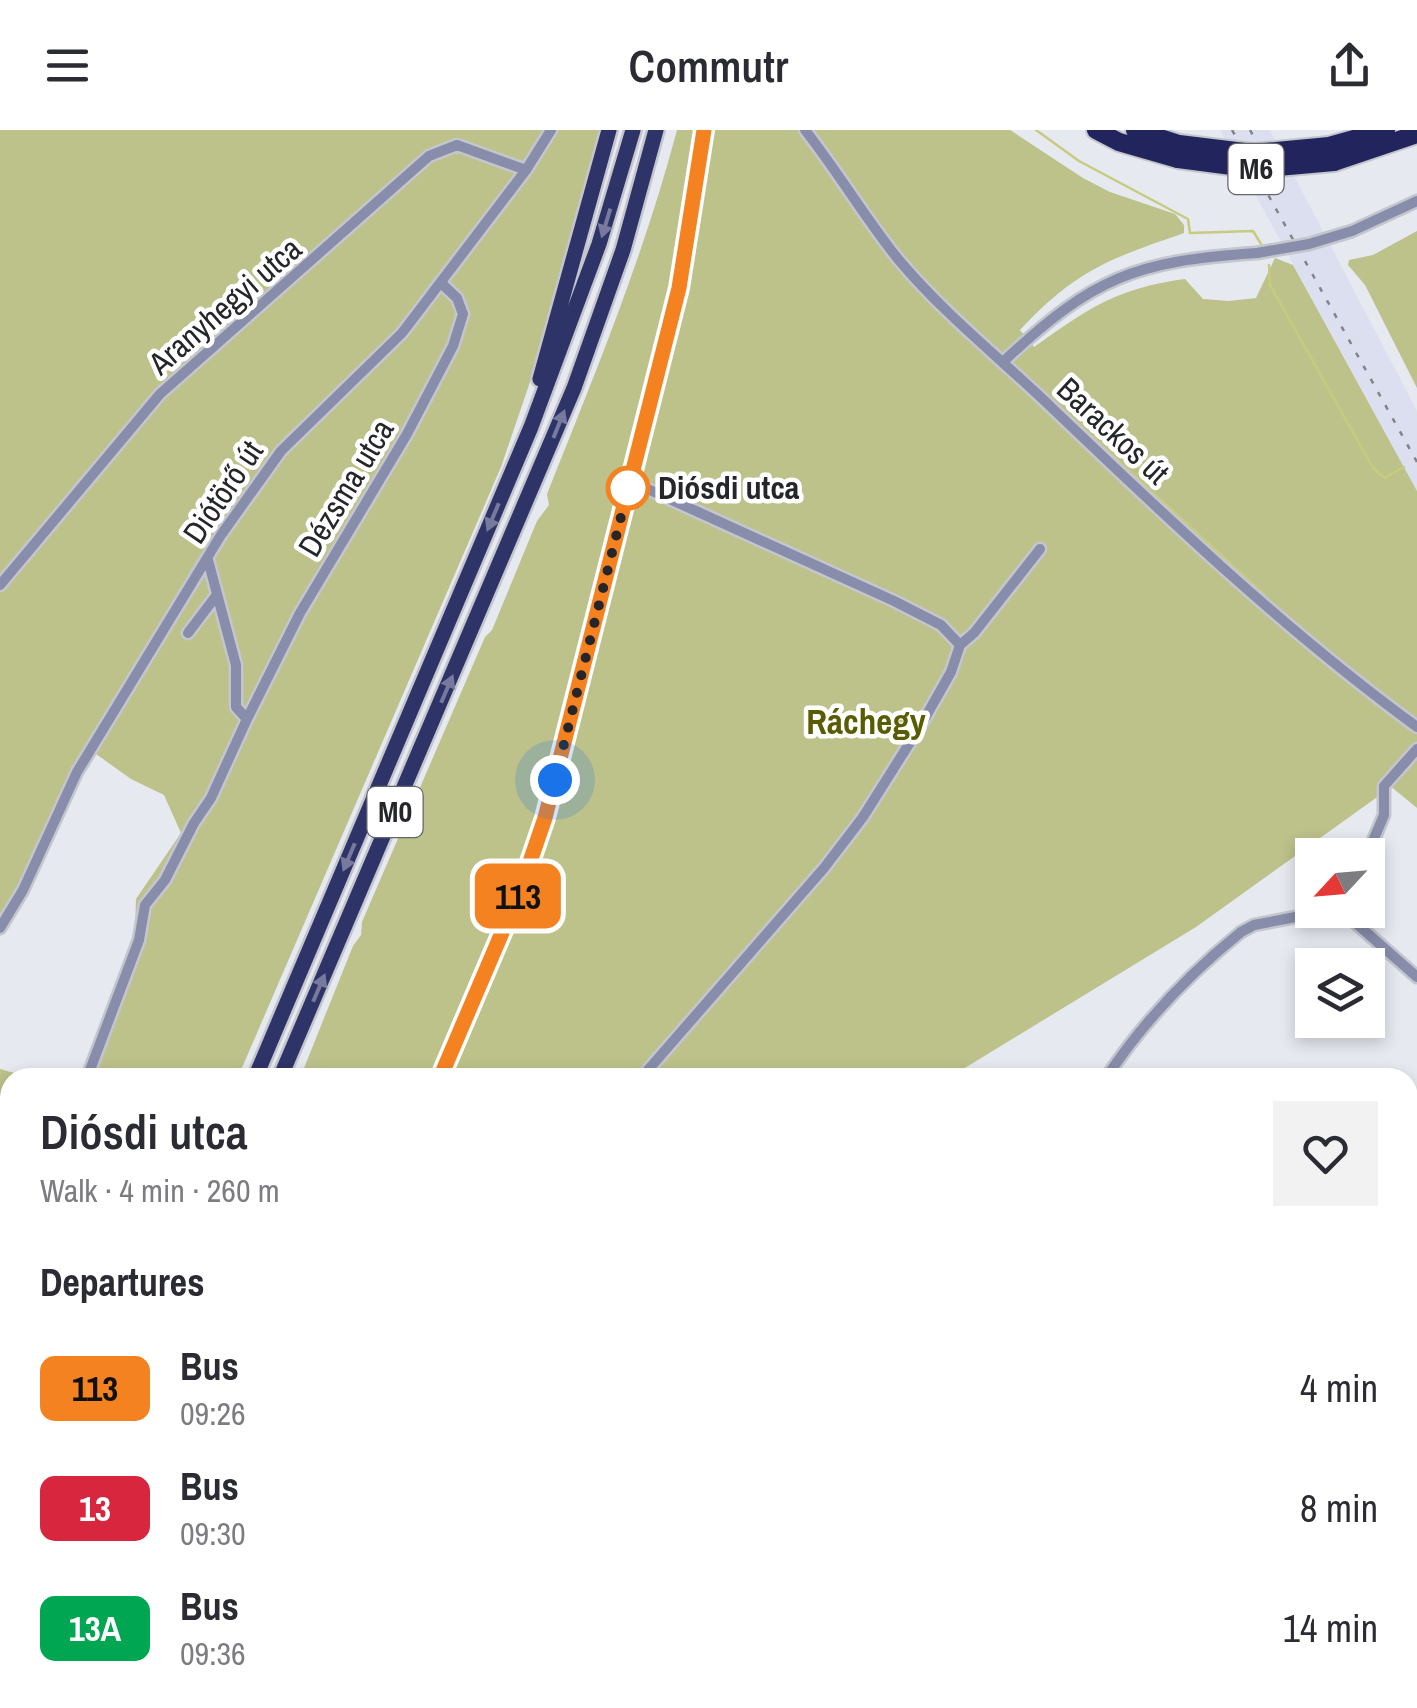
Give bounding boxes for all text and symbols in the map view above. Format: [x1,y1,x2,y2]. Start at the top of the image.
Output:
text: Commutr [629,35,788,96]
icon: menu [40,38,95,93]
icon: share [1322,38,1377,93]
road number: M6 [1228,144,1284,194]
one-way arrow [598,209,613,239]
street label: Aranyhegyi utca [138,227,311,385]
street label: Barackos út [1048,368,1179,494]
one-way arrow [552,408,568,438]
street label: Dézsma utca [288,411,404,564]
street label: Diótörő út [173,432,273,552]
place label: Diósdi utca [658,466,800,509]
marker: Diósdi utca [607,467,649,509]
one-way arrow [485,502,501,531]
one-way arrow [439,675,455,704]
district label: Ráchegy [806,698,926,745]
your location [530,755,580,805]
road number: M0 [368,787,422,837]
north arrow [1295,838,1385,928]
map controls [1295,838,1385,1038]
one-way arrow [340,842,356,872]
line badge: 113 [460,864,576,928]
text: 113 [495,873,541,920]
button: layers [1295,948,1385,1038]
one-way arrow [311,973,327,1003]
text: Diósdi utca [40,1099,248,1164]
button: heart [1273,1101,1378,1206]
text: Walk · 4 min · 260 m [40,1169,280,1212]
text: Departures [40,1257,205,1308]
text: Bus [180,1341,239,1392]
text: 4 min [1300,1363,1378,1414]
text: 113 [72,1365,118,1412]
text: 09:26 [180,1392,246,1435]
text: Bus [180,1461,239,1512]
text: 8 min [1300,1483,1378,1534]
text: 13 [79,1485,111,1532]
text: 09:30 [180,1512,246,1555]
text: Bus [180,1581,239,1632]
text: 14 min [1283,1603,1378,1654]
text: 13A [69,1605,121,1652]
text: 09:36 [180,1632,246,1675]

